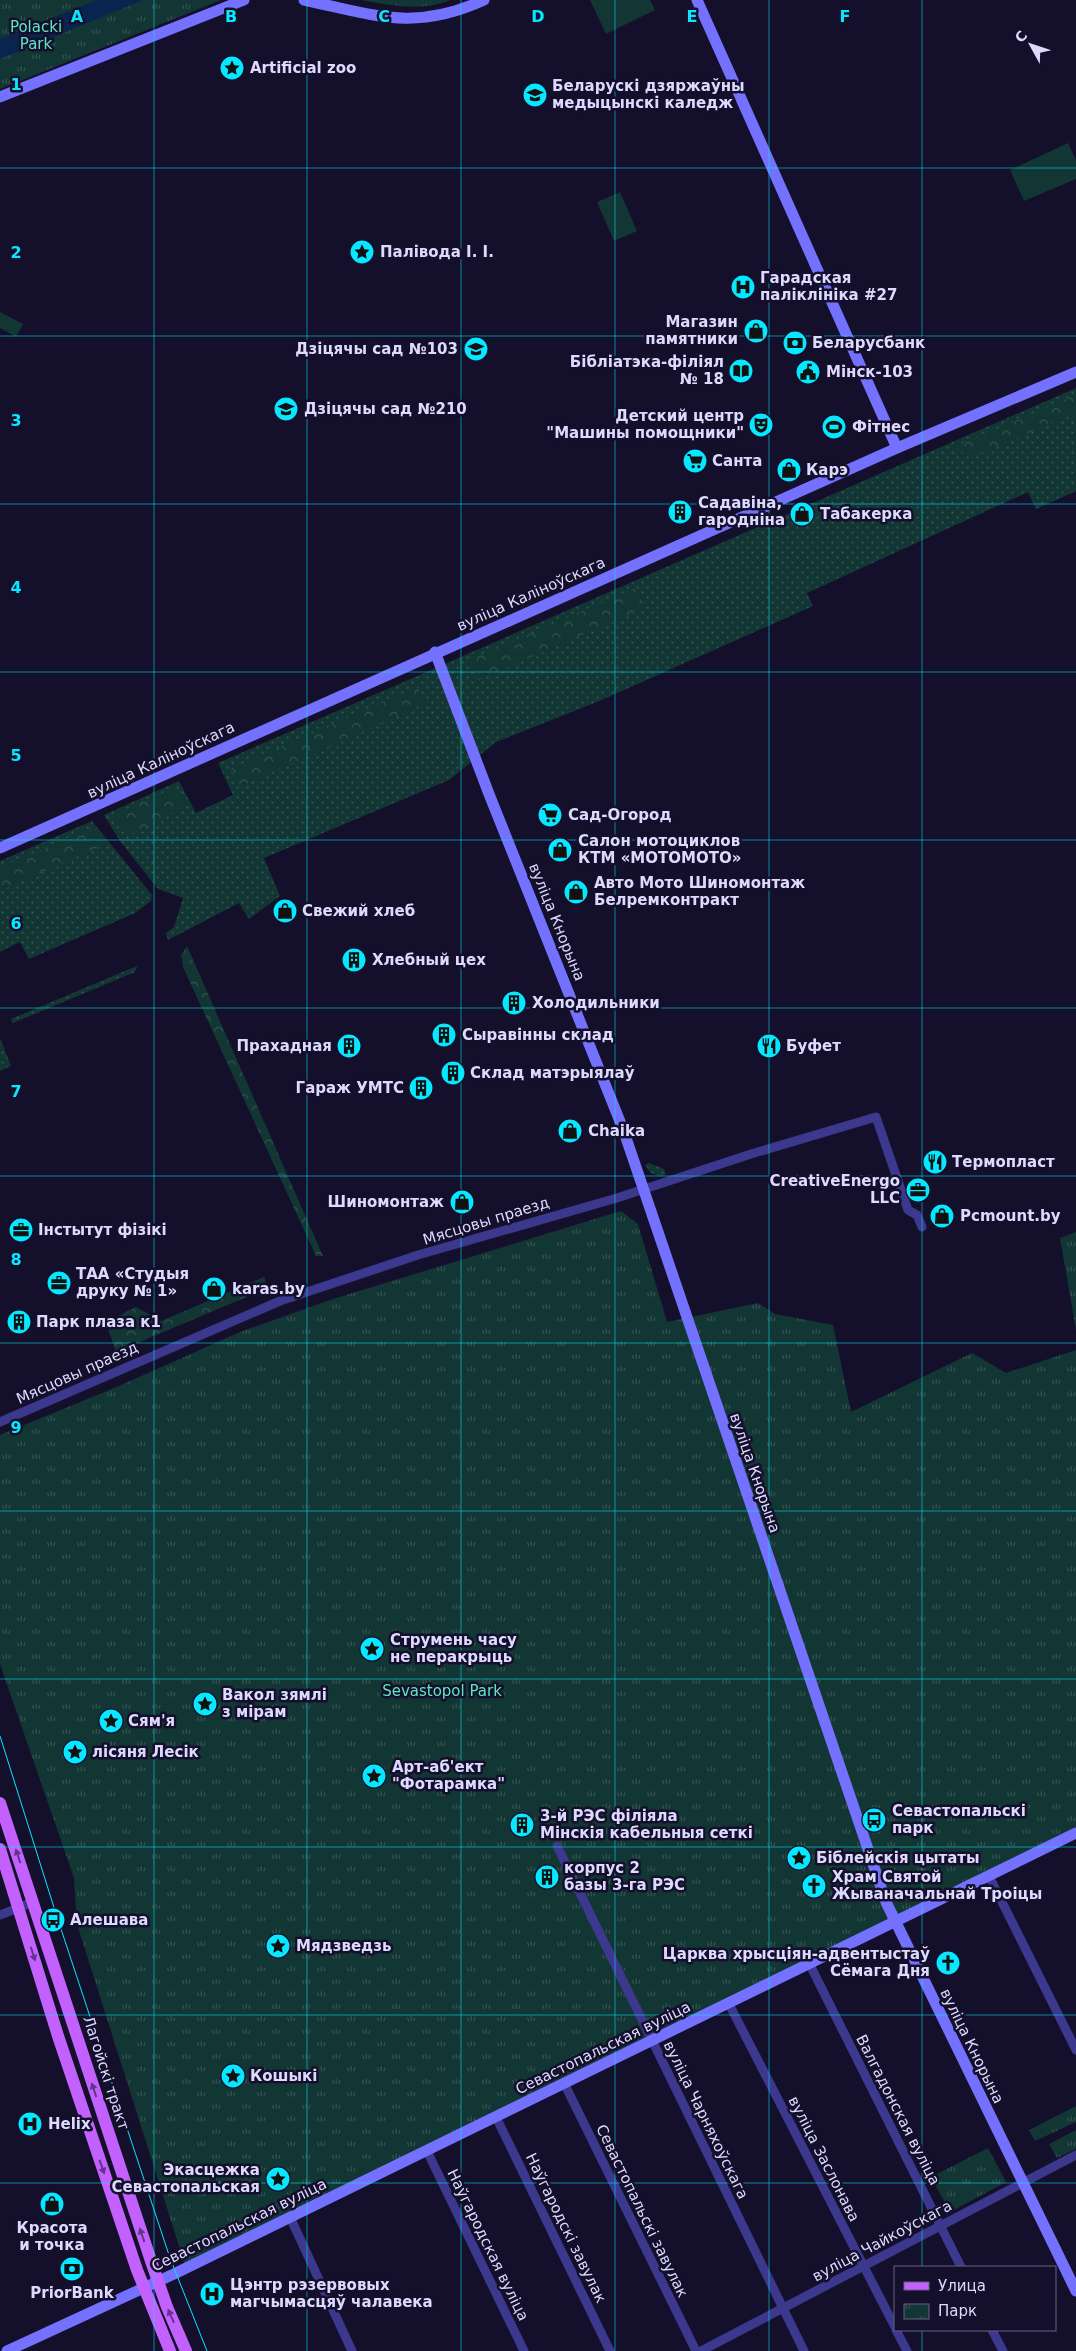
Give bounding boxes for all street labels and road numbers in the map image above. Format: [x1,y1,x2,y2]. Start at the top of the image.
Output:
street label: вуліца Каліноўскага [454,553,608,635]
street label: вуліца Каліноўскага [84,718,238,802]
street label: вуліца Кнорына [525,860,589,984]
street label: Мясцовы праезд [421,1193,551,1249]
street label: Мясцовы праезд [13,1338,141,1408]
street label: вуліца Кнорына [726,1411,784,1535]
street label: вуліца Кнорына [936,1986,1008,2106]
street label: Севастопальская вуліца [513,1998,693,2098]
street label: Лагойскі тракт [79,2014,133,2133]
street label: Валгадонская вуліца [852,2032,944,2188]
street label: вуліца Чарняхоўскага [660,2038,752,2202]
street label: вуліца Заслонава [785,2093,863,2225]
street label: Севастопальскі завулак [592,2122,692,2300]
street label: Наўгародскі завулак [522,2150,610,2306]
street label: Наўгародская вуліца [443,2166,533,2324]
street label: Севастопальская вуліца [149,2175,329,2275]
street label: вуліца Чайкоўскага [809,2197,955,2285]

